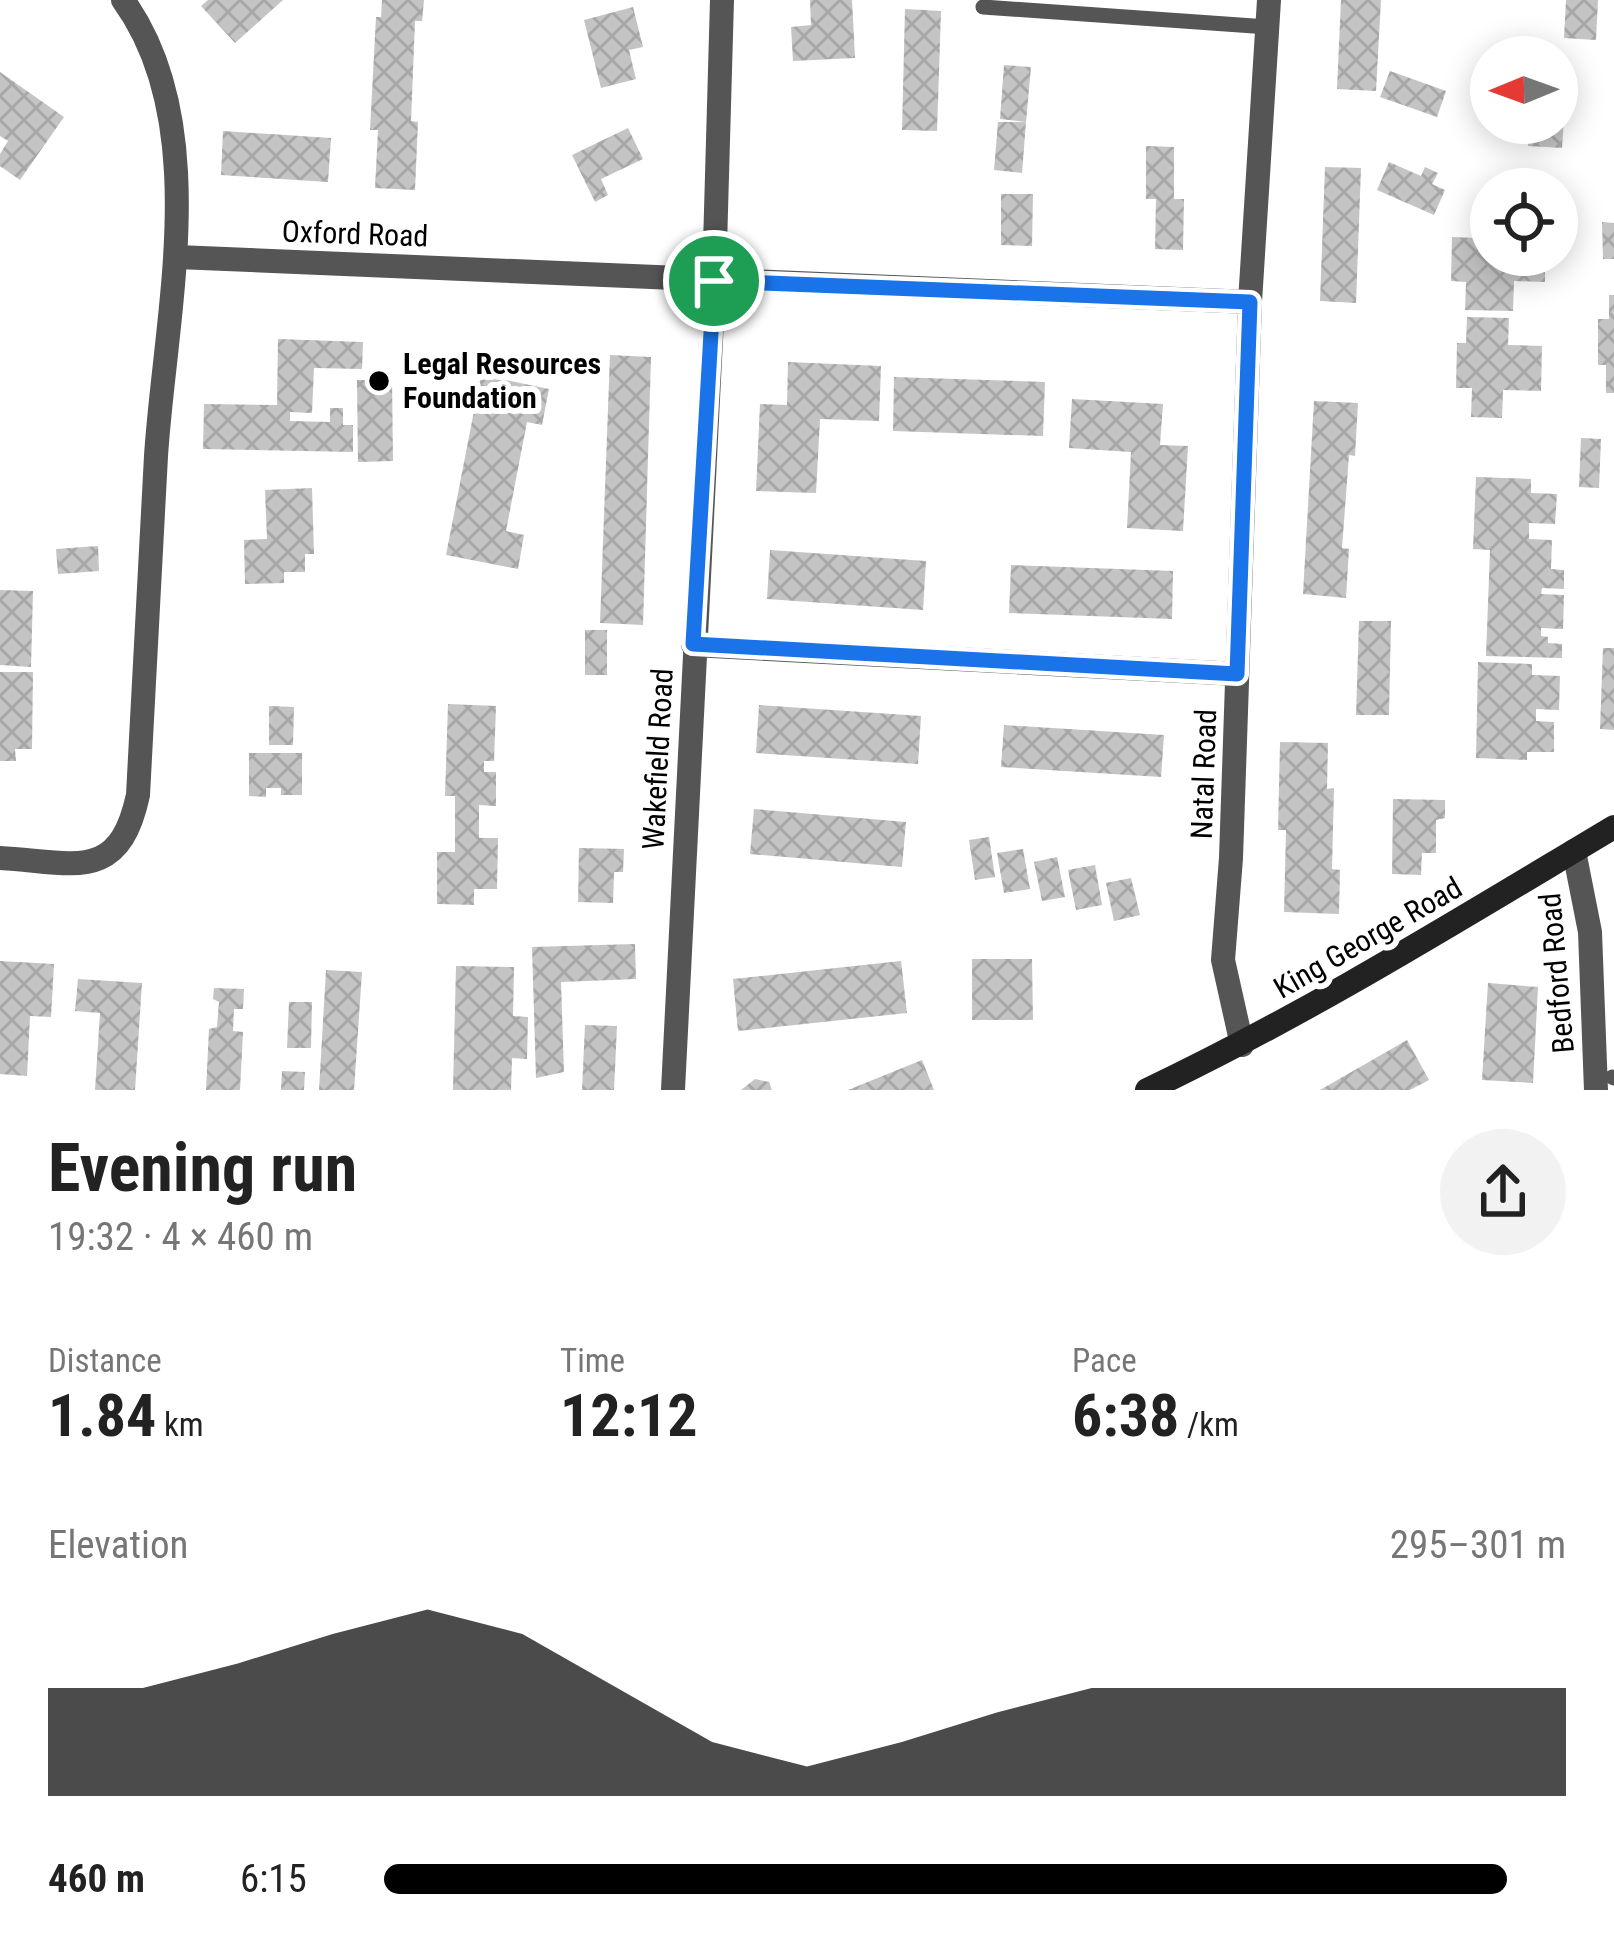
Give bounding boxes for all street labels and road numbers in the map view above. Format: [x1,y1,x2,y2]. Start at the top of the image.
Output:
street label: Oxford Road [281,213,429,254]
street label: Wakefield Road [635,667,680,851]
street label: Natal Road [1184,708,1223,840]
street label: King George Road [1268,870,1468,1006]
street label: Bedford Road [1532,891,1581,1055]

